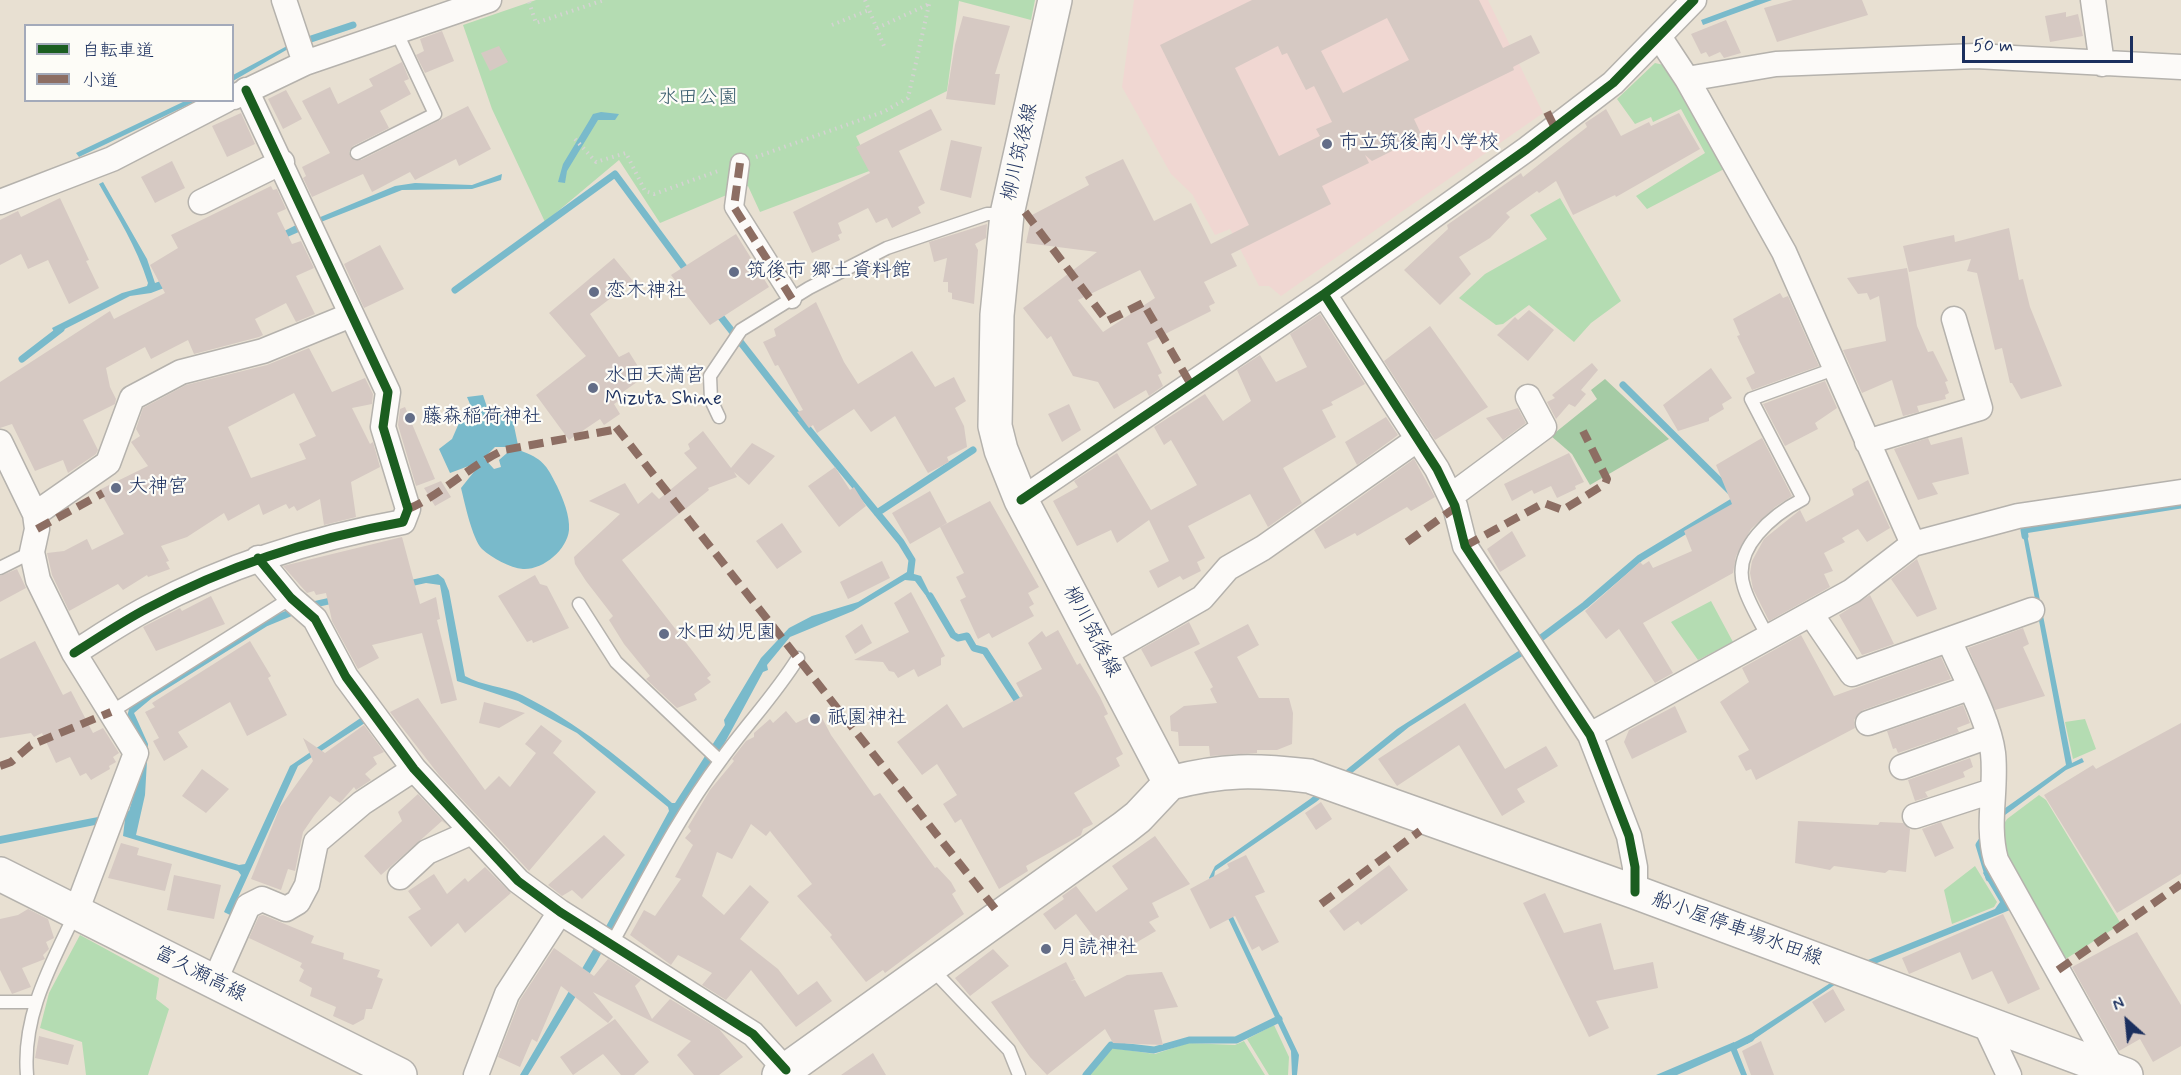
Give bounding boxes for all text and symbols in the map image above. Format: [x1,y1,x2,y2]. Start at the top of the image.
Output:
legend [24,24,234,102]
scale bar [1965,24,2136,62]
text: 50 m [1973,34,2013,58]
text: 自転車道 [82,39,154,63]
text: 小道 [82,69,118,93]
park label: 水田公園 [658,87,738,111]
street label: 柳川筑後線 [998,101,1044,203]
place label: 市立筑後南小学校 [1339,132,1499,156]
marker: 市立筑後南小学校 [1320,137,1334,151]
place label: 筑後市 郷土資料館 [746,260,911,284]
marker: 筑後市 郷土資料館 [727,265,741,279]
place label: 恋木神社 [606,280,686,304]
marker: 恋木神社 [587,285,601,299]
place label: 水田天満宮 Mizuta Shine [605,365,722,412]
marker: 水田天満宮 Mizuta Shine [586,381,600,395]
place label: 藤森稲荷神社 [422,406,542,430]
marker: 藤森稲荷神社 [403,411,417,425]
place label: 大神宮 [128,476,188,500]
marker: 大神宮 [109,481,123,495]
street label: 柳川筑後線 [1057,582,1125,682]
place label: 水田幼児園 [676,622,776,646]
marker: 水田幼児園 [657,627,671,641]
place label: 祇園神社 [827,707,907,731]
marker: 祇園神社 [808,712,822,726]
street label: 船小屋停車場水田線 [1648,888,1826,972]
place label: 月読神社 [1058,937,1138,961]
street label: 富久瀬高線 [150,942,250,1008]
marker: 月読神社 [1039,942,1053,956]
north arrow [2097,991,2157,1051]
text: N [2109,993,2128,1016]

